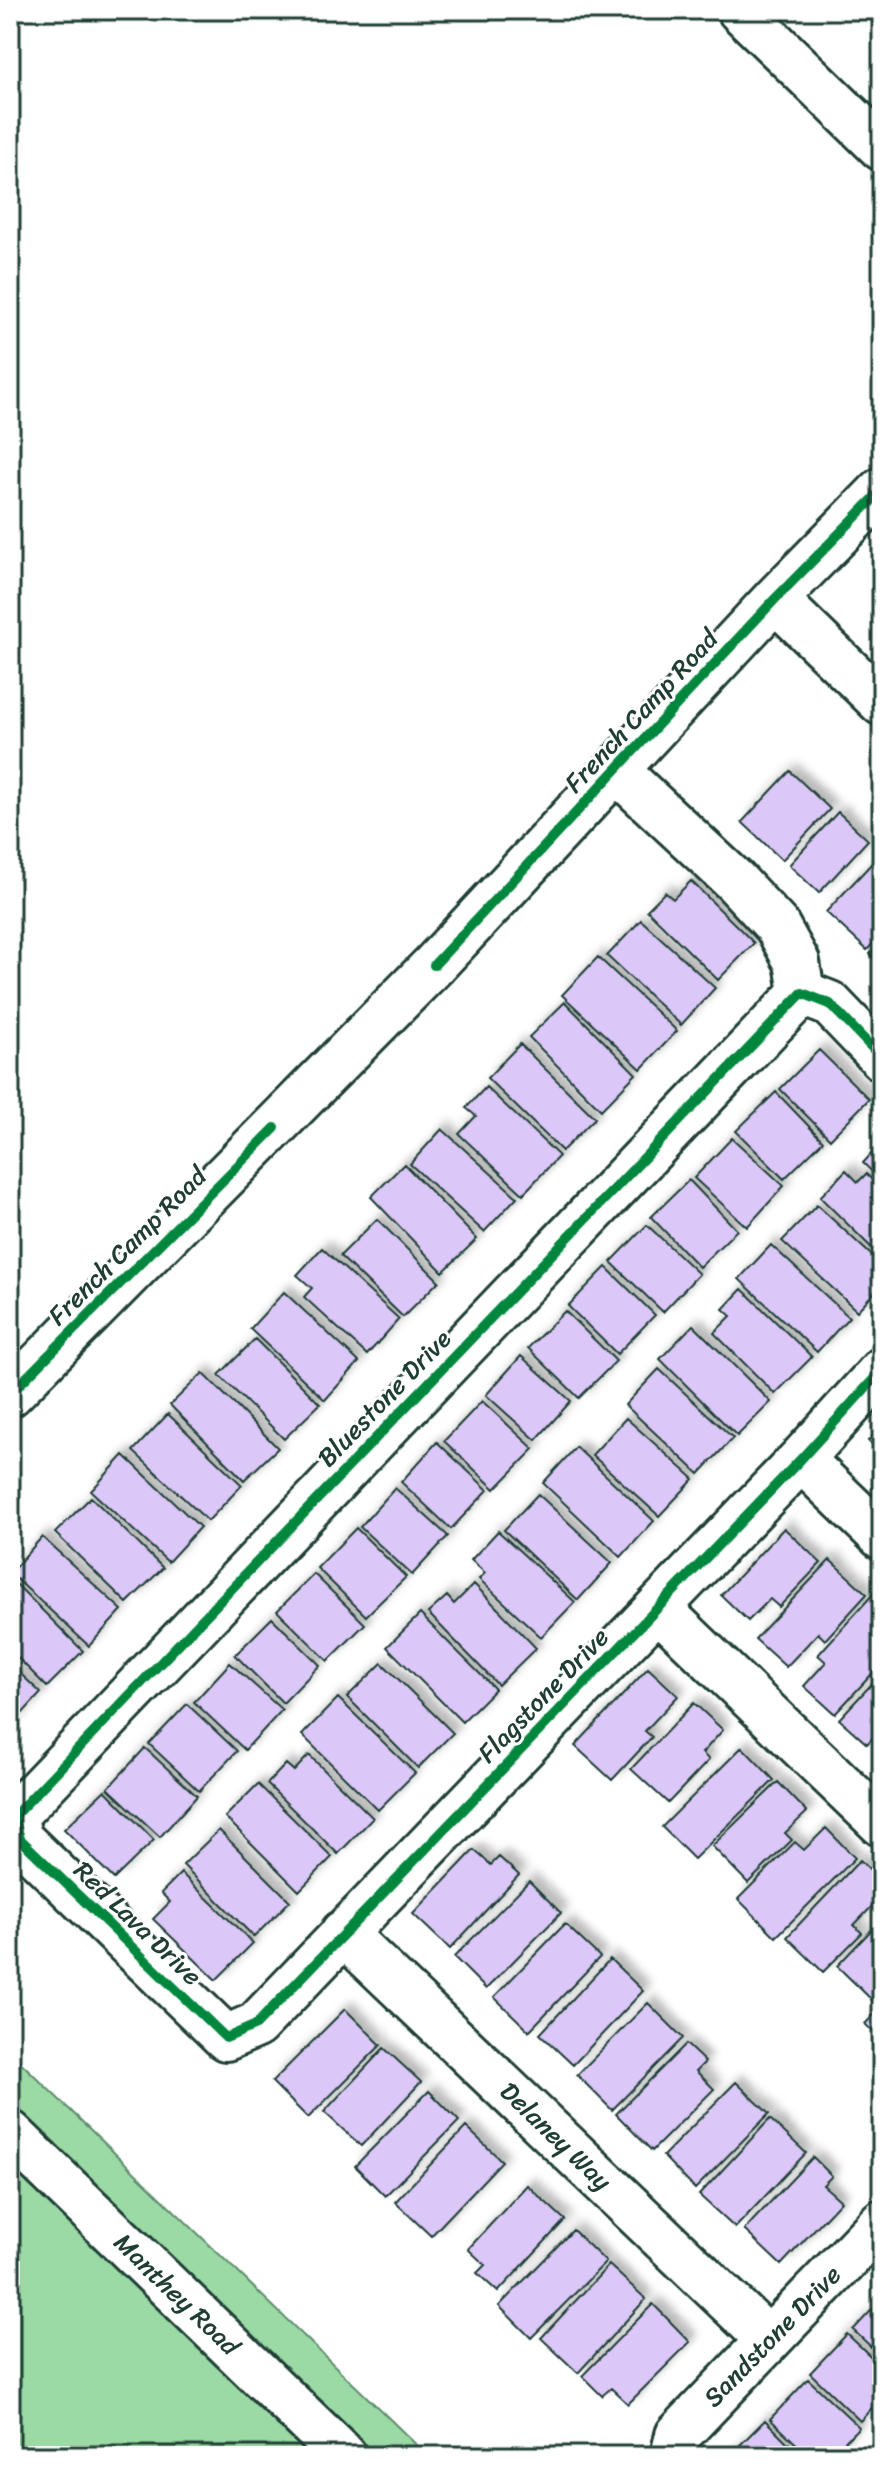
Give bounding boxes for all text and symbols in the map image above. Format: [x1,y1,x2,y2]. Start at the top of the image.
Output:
street label: French Camp Road [552,617,731,804]
street label: French Camp Road [36,1154,219,1337]
street label: Bluestone Drive [305,1317,463,1478]
street label: Flagstone Drive [466,1616,620,1774]
street label: Red Lava Drive [63,1849,213,1997]
street label: Delaney Way [489,2070,624,2202]
street label: Manthey Road [103,2221,253,2369]
street label: Sandstone Drive [691,2254,853,2418]

